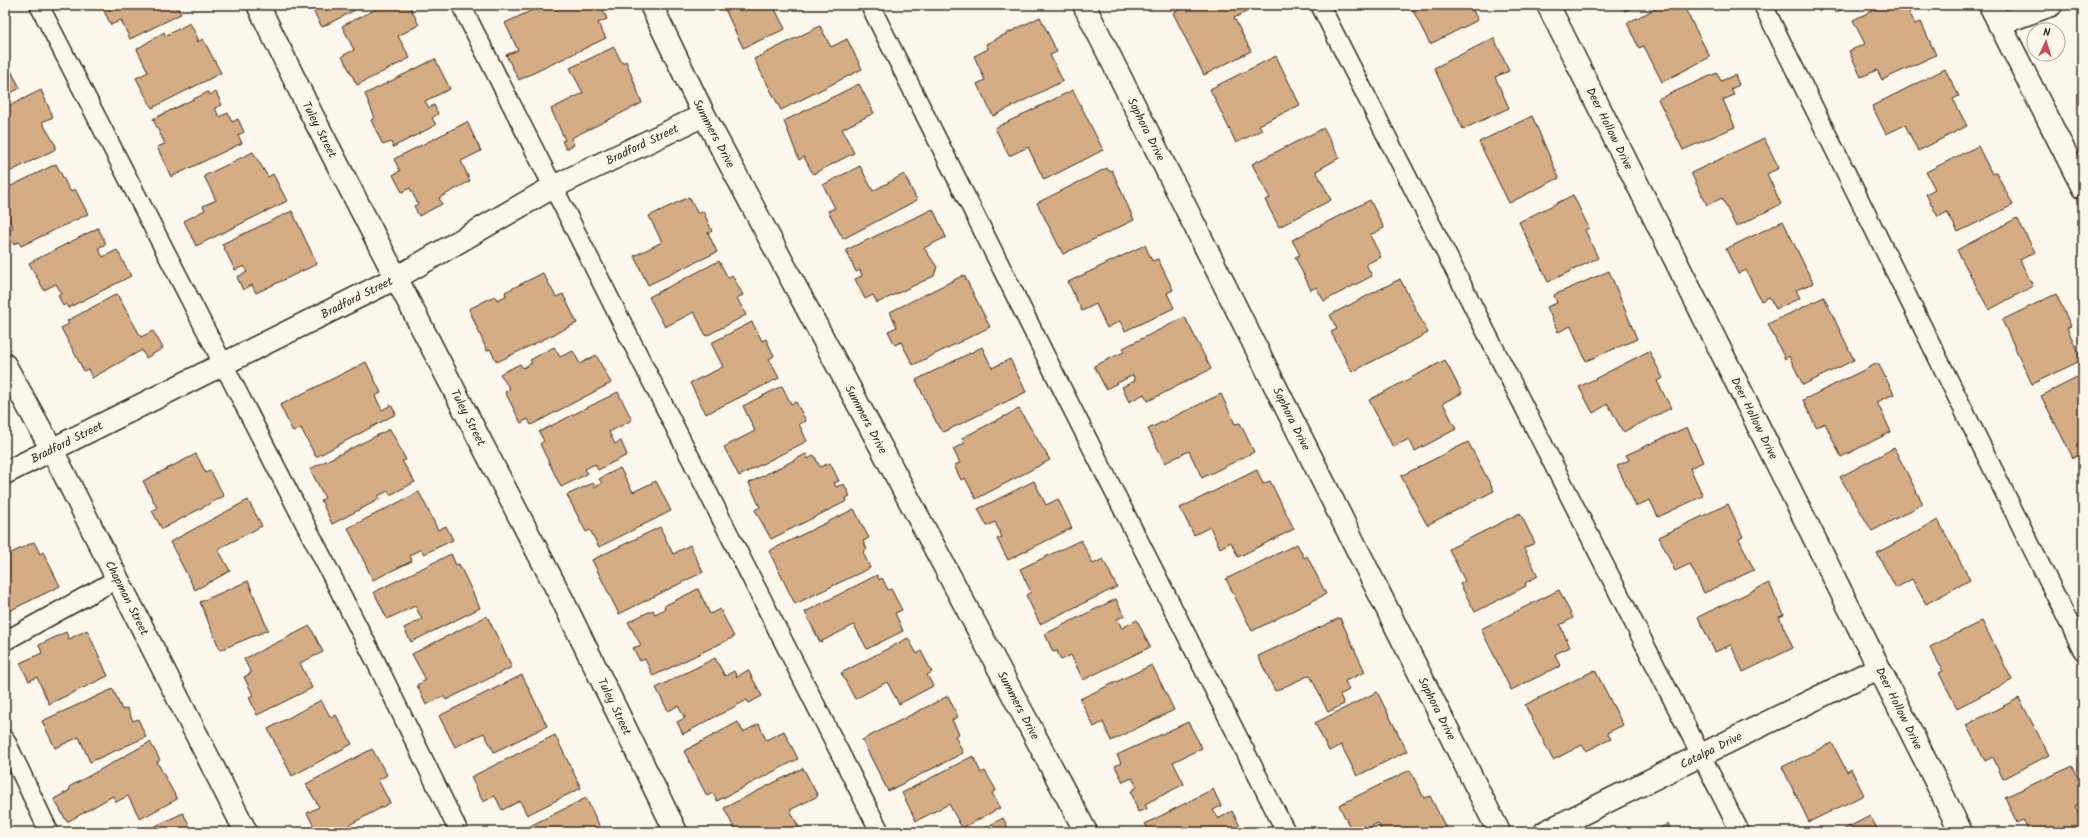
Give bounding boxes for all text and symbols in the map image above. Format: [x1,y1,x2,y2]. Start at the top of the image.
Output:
north arrow [2026,22,2066,62]
text: N [2043,24,2051,42]
street label: Deer Hollow Drive [1581,84,1639,174]
street label: Sophora Drive [1122,94,1171,165]
street label: Summers Drive [688,96,740,172]
street label: Tuley Street [297,98,342,162]
street label: Bradford Street [602,119,682,170]
street label: Bradford Street [317,271,396,324]
street label: Deer Hollow Drive [1726,374,1783,463]
street label: Summers Drive [840,382,893,458]
street label: Sophora Drive [1268,384,1316,454]
street label: Tuley Street [446,386,491,449]
street label: Bradford Street [27,416,106,468]
street label: Chapman Street [100,557,154,639]
street label: Deer Hollow Drive [1871,664,1928,753]
street label: Summers Drive [992,667,1045,744]
street label: Sophora Drive [1413,673,1461,744]
street label: Tuley Street [593,675,637,739]
street label: Catalpa Drive [1677,727,1746,774]

